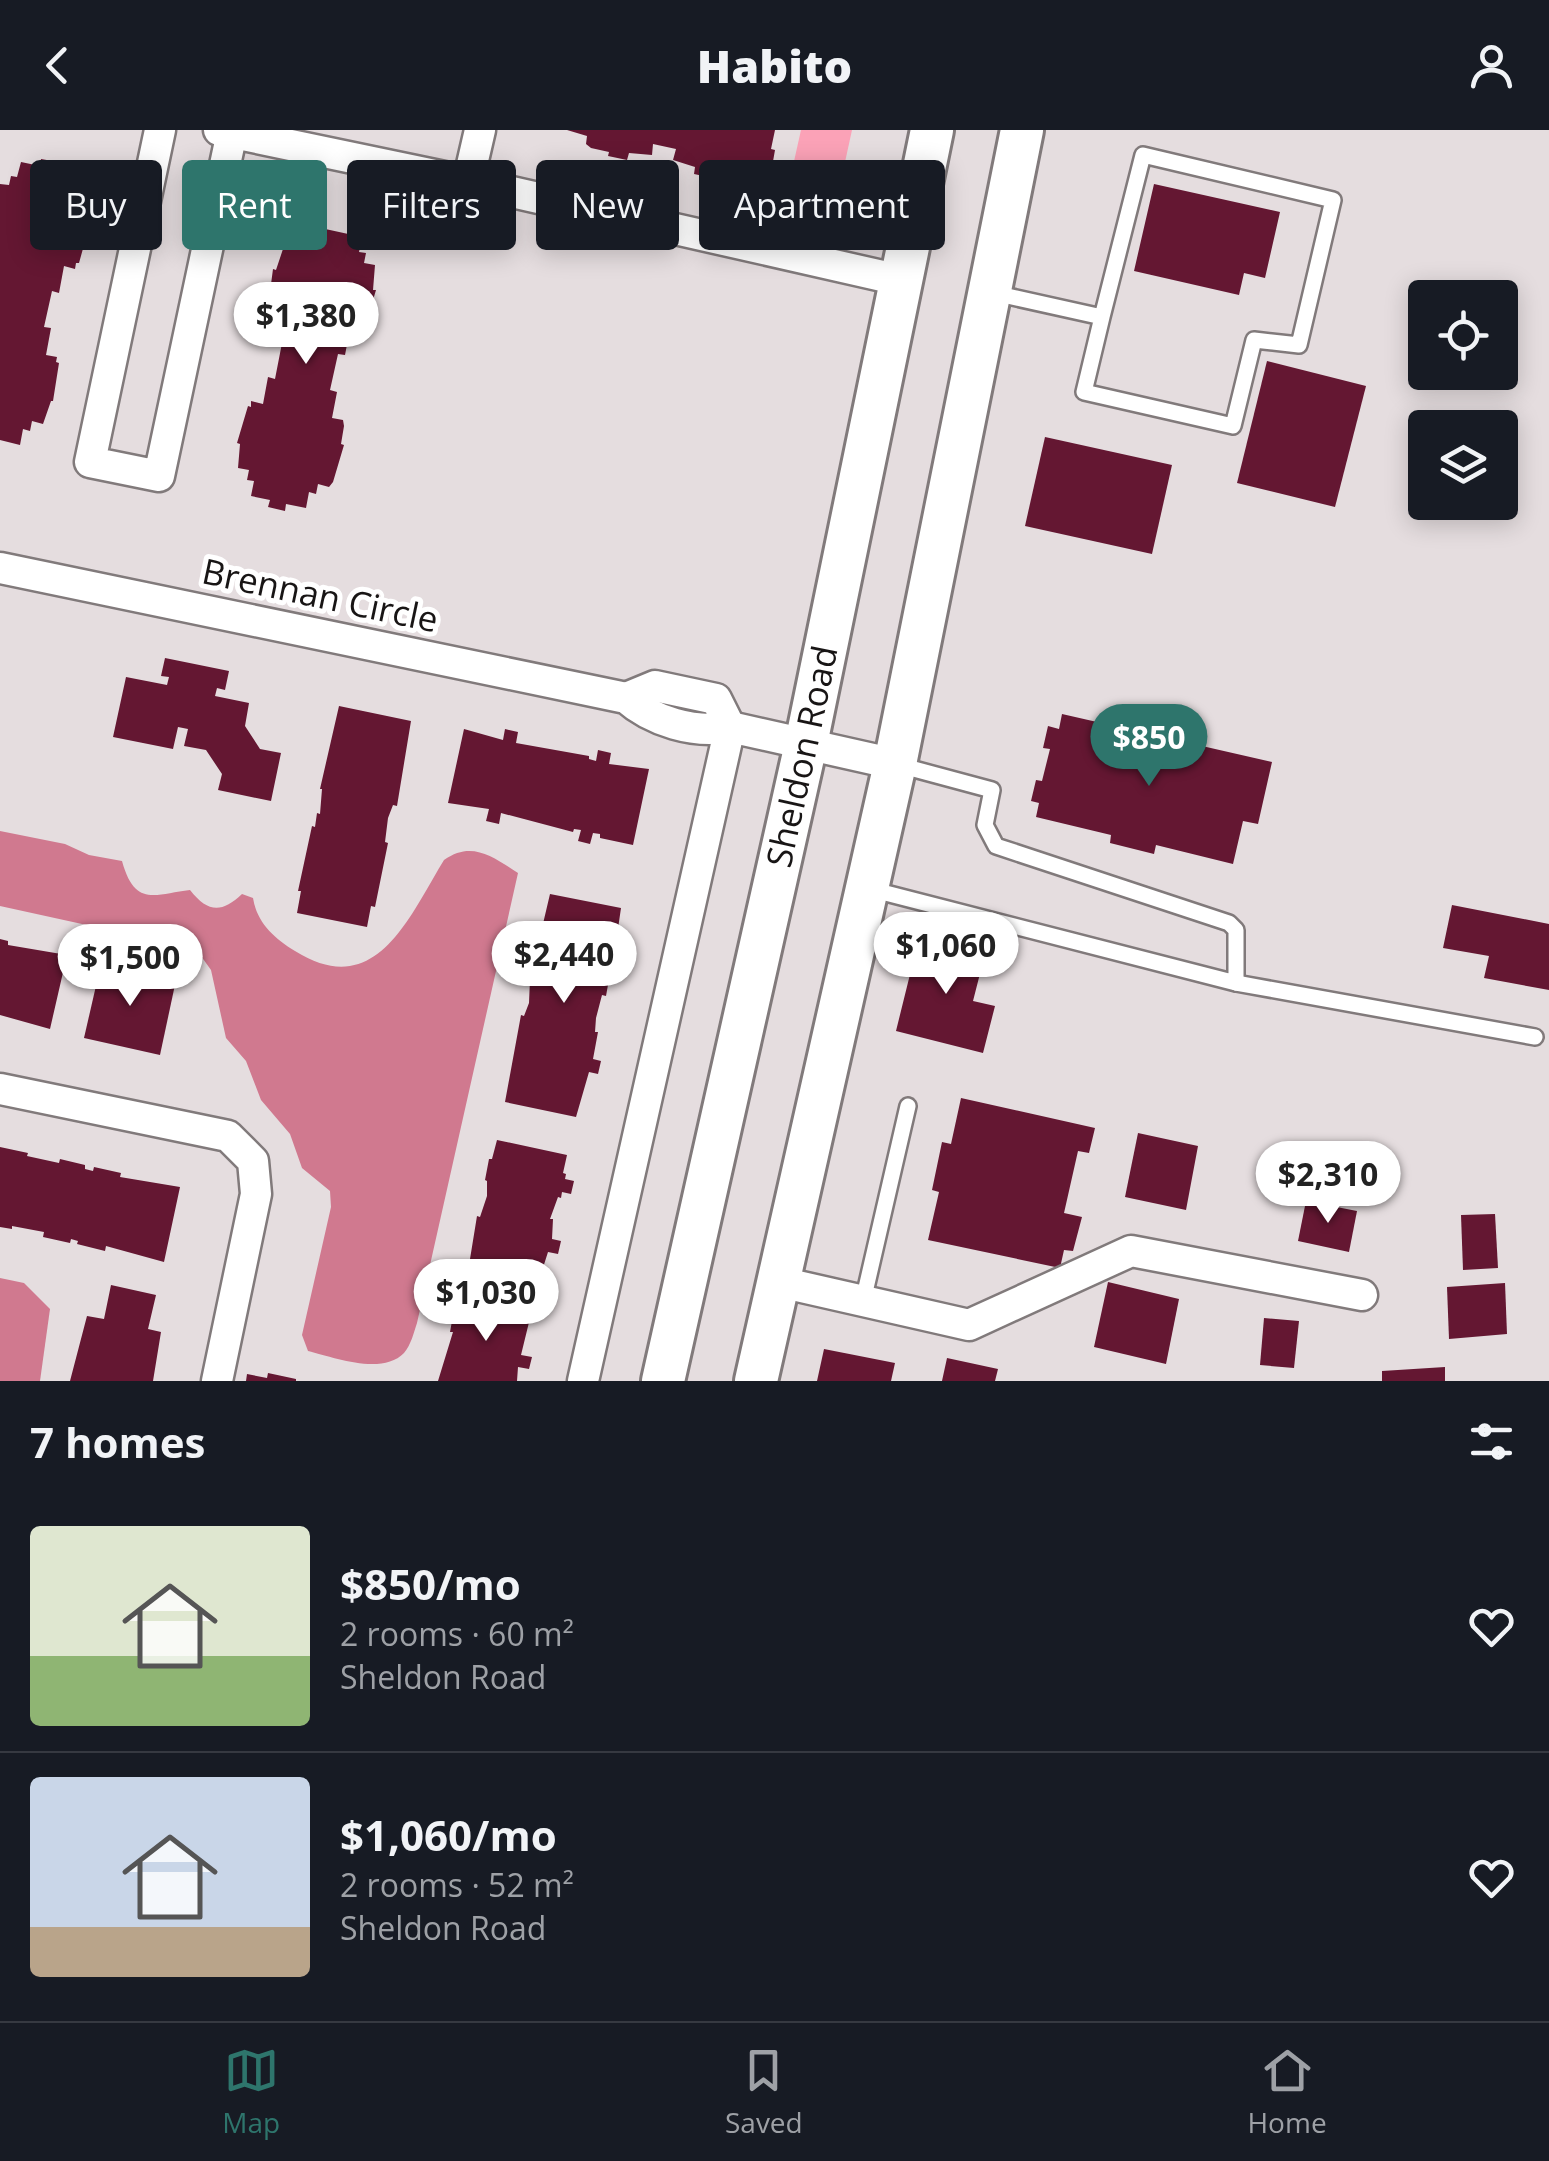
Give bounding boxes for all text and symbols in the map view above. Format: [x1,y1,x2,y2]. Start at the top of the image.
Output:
text: Habito [697,35,852,96]
icon: back [30,38,85,93]
icon: person [1464,38,1519,93]
chip: Buy [30,160,162,250]
chip: Rent [182,160,327,250]
chip: Filters [347,160,516,250]
chip: New [536,160,679,250]
chip: Apartment [699,160,945,250]
map controls [1408,280,1518,520]
button: locate [1408,280,1518,390]
pin: $1,380 [225,282,387,367]
text: $1,380 [256,293,356,336]
button: layers [1408,410,1518,520]
street label: Brennan Circle [198,547,443,642]
street label: Sheldon Road [754,641,848,872]
pin: $850 [1090,704,1208,789]
text: $850 [1112,715,1186,758]
pin: $1,060 [865,912,1027,997]
pin: $2,440 [483,921,645,1006]
text: $1,060 [896,923,996,966]
pin: $1,500 [49,924,211,1009]
text: $2,440 [514,932,614,975]
text: $1,500 [80,935,180,978]
pin: $2,310 [1247,1141,1409,1226]
text: $2,310 [1278,1152,1378,1195]
pin: $1,030 [405,1259,567,1344]
text: $1,030 [436,1270,536,1313]
text: 7 homes [30,1413,205,1470]
icon: filters [1464,1414,1519,1469]
text: $850/mo [340,1555,521,1612]
icon: home [110,1566,230,1686]
icon: heart [1464,1599,1519,1654]
text: 2 rooms · 60 m² [340,1612,574,1655]
text: Sheldon Road [340,1655,546,1698]
text: $1,060/mo [340,1806,557,1863]
icon: home [110,1817,230,1937]
icon: heart [1464,1850,1519,1905]
text: 2 rooms · 52 m² [340,1863,574,1906]
text: Sheldon Road [340,1906,546,1949]
tab: Map [222,2043,280,2141]
tab: Saved [725,2043,803,2141]
tab: Home [1247,2043,1327,2141]

